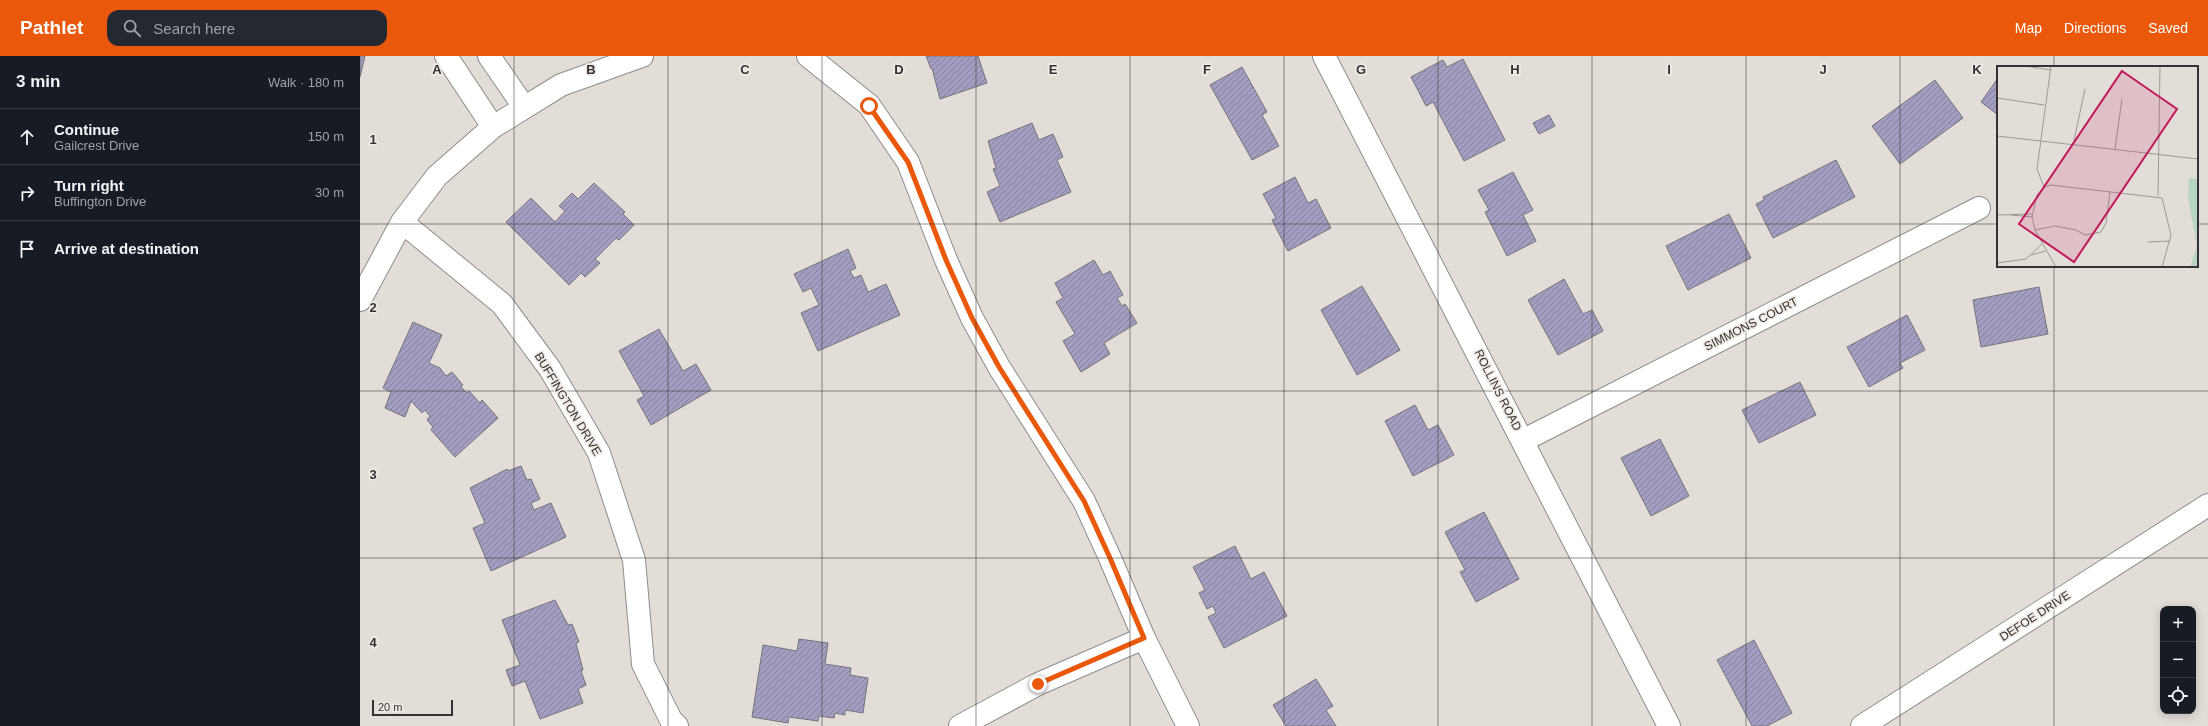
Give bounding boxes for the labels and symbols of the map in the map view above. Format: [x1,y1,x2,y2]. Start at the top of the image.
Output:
text: A [432,62,442,77]
text: B [586,62,596,77]
text: C [740,62,750,77]
text: D [894,62,904,77]
text: E [1049,62,1058,77]
text: F [1203,62,1211,77]
text: G [1356,62,1366,77]
text: H [1510,62,1520,77]
text: I [1667,62,1671,77]
text: J [1819,62,1827,77]
text: K [1972,62,1982,77]
inset map [1997,66,2198,267]
route start [860,97,878,115]
text: 1 [369,132,377,147]
street label: SIMMONS COURT [1702,294,1801,354]
text: 2 [369,300,377,315]
street label: ROLLINS ROAD [1471,347,1525,433]
street label: BUFFINGTON DRIVE [532,350,604,458]
text: 3 [369,467,377,482]
street label: DEFOE DRIVE [1997,588,2073,644]
text: 4 [369,635,377,650]
route end [1029,675,1047,693]
scale bar [372,698,453,717]

